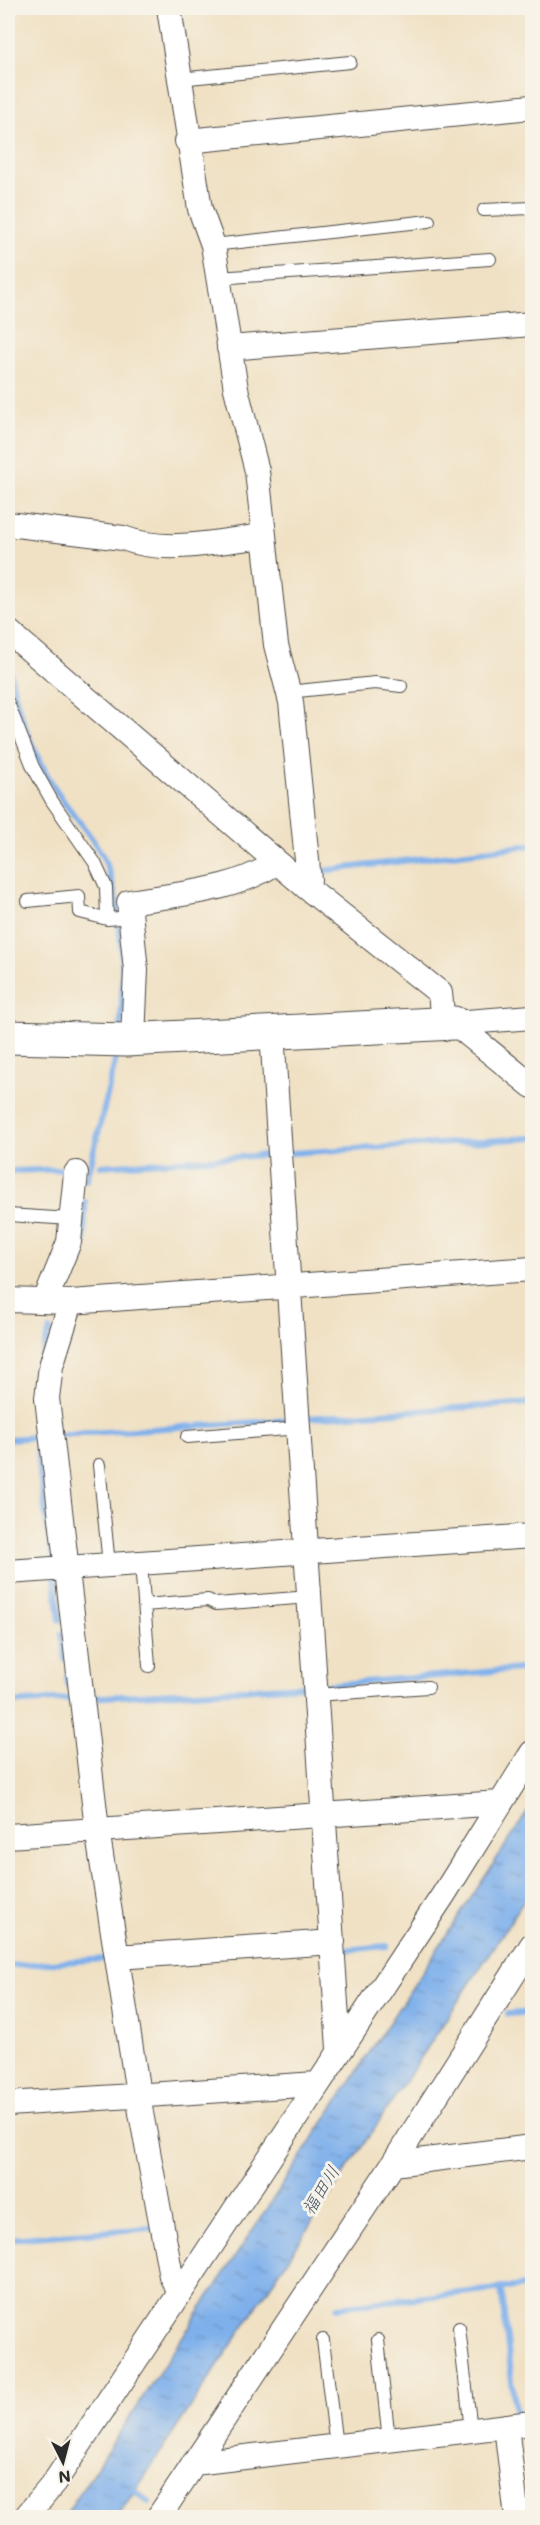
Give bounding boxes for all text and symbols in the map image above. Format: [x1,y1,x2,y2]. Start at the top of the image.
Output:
water label: 福田川 [296,2161,344,2219]
north arrow [33,2432,93,2492]
text: N [57,2466,72,2488]

